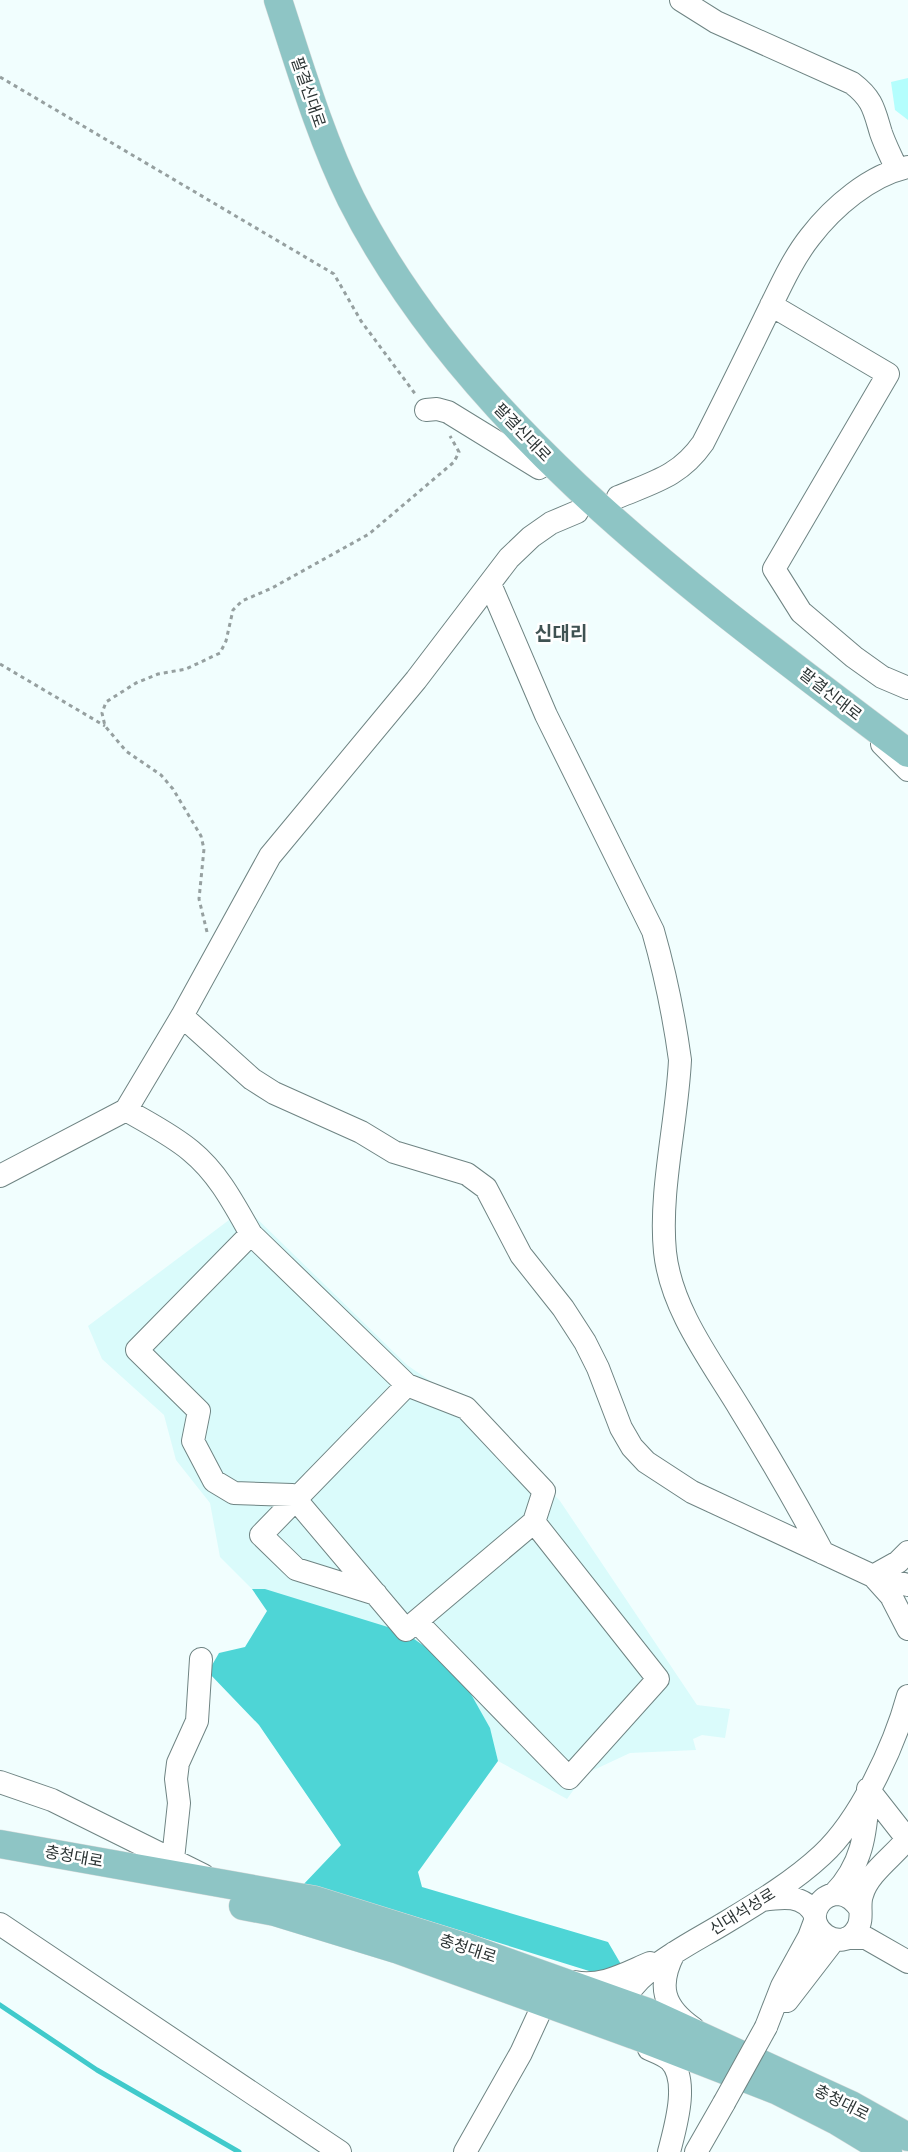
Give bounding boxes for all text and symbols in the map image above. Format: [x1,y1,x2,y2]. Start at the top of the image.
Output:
street label: 팔결신대로 [288,54,330,130]
street label: 팔결신대로 [490,399,555,466]
district label: 신대리 [535,622,587,645]
street label: 팔결신대로 [796,664,866,725]
street label: 충청대로 [43,1842,105,1871]
street label: 신대석성로 [706,1884,779,1939]
street label: 충청대로 [437,1930,499,1967]
street label: 충청대로 [811,2081,873,2124]

